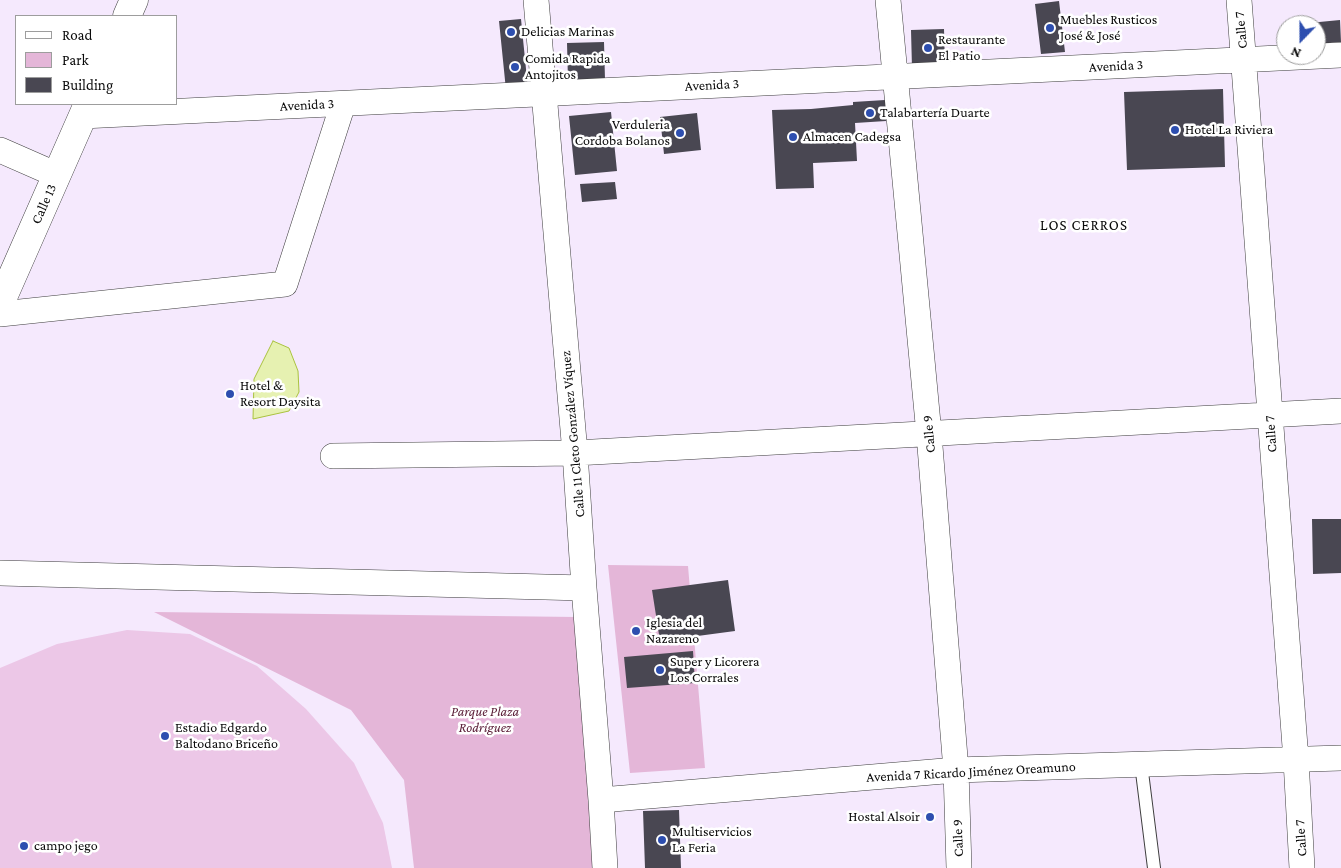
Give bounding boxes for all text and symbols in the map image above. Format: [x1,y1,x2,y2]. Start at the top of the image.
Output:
street label: Calle 7 [1231,11,1251,49]
place label: Muebles Rusticos José & José [1060,12,1157,44]
legend [15,15,178,105]
north arrow [1276,15,1326,65]
marker: Muebles Rusticos José & José [1044,22,1056,34]
place label: Delicias Marinas [521,24,614,40]
marker: Delicias Marinas [505,26,517,38]
text: Road [62,27,92,43]
place label: Restaurante El Patio [938,32,1005,64]
marker: Restaurante El Patio [922,42,934,54]
text: N [1288,44,1303,62]
place label: Comida Rapida Antojitos [525,51,611,84]
text: Park [62,52,89,68]
street label: Avenida 3 [1088,56,1144,76]
marker: Comida Rapida Antojitos [509,61,521,73]
street label: Avenida 3 [684,75,740,95]
text: Building [62,77,113,93]
street label: Avenida 3 [279,95,335,115]
place label: Talabartería Duarte [880,105,990,121]
marker: Talabartería Duarte [864,107,876,119]
place label: Verduleria Cordoba Bolanos [575,117,670,150]
place label: Hotel La Riviera [1185,122,1273,138]
marker: Hotel La Riviera [1169,124,1181,136]
marker: Verduleria Cordoba Bolanos [674,127,686,139]
place label: Almacen Cadegsa [803,129,901,145]
marker: Almacen Cadegsa [787,131,799,143]
street label: Calle 13 [28,181,60,227]
district label: LOS CERROS [1039,216,1129,234]
street label: Calle 11 Cleto González Víquez [557,350,589,518]
place label: Hotel & Resort Daysita [240,378,321,411]
marker: Hotel & Resort Daysita [224,388,236,400]
street label: Calle 9 [919,414,939,454]
street label: Calle 7 [1261,415,1281,453]
place label: Iglesia del Nazareno [646,615,702,648]
marker: Iglesia del Nazareno [630,625,642,637]
place label: Super y Licorera Los Corrales [670,654,759,686]
marker: Super y Licorera Los Corrales [654,664,666,676]
park label: Parque Plaza Rodríguez [451,704,519,736]
place label: Estadio Edgardo Baltodano Briceño [175,720,278,752]
marker: Estadio Edgardo Baltodano Briceño [159,730,171,742]
street label: Avenida 7 Ricardo Jiménez Oreamuno [866,758,1076,786]
place label: Hostal Alsoir [848,809,920,825]
marker: Hostal Alsoir [924,811,936,823]
street label: Calle 9 [949,819,967,857]
street label: Calle 7 [1291,819,1311,857]
place label: Multiservicios La Feria [672,824,752,856]
marker: Multiservicios La Feria [656,834,668,846]
place label: campo jego [34,838,98,854]
marker: campo jego [18,840,30,852]

